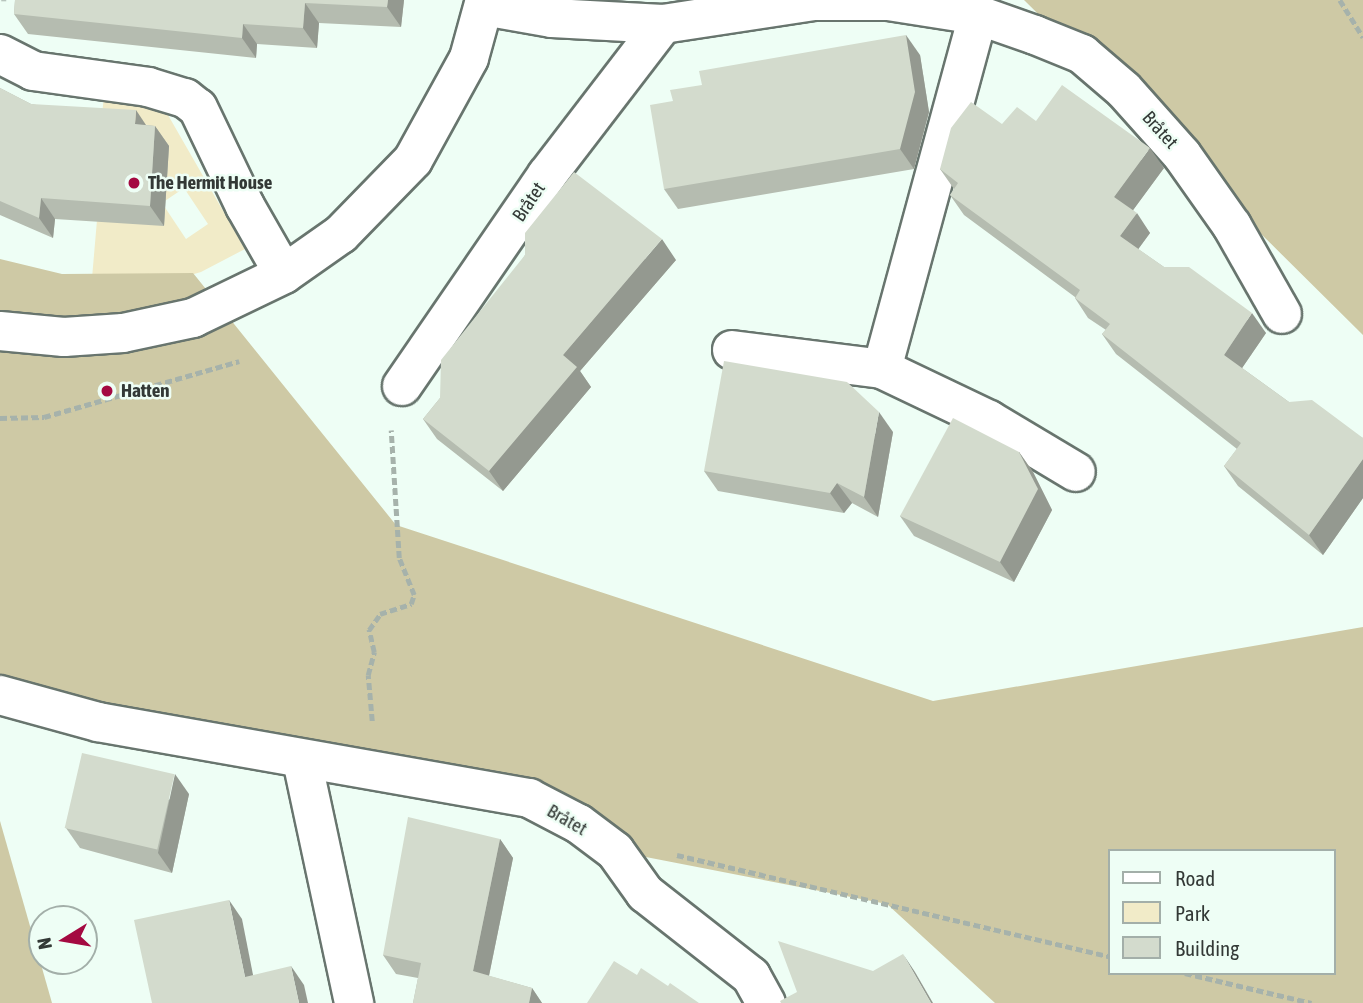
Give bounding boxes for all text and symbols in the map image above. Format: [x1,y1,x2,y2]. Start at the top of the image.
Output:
street label: Bråtet [1137,107,1183,153]
place label: The Hermit House [148,172,272,194]
marker: The Hermit House [126,175,142,191]
street label: Bråtet [508,178,550,226]
place label: Hatten [121,380,169,402]
marker: Hatten [99,383,115,399]
street label: Bråtet [543,800,591,840]
legend [1108,849,1335,975]
text: Road [1175,866,1215,890]
text: Park [1175,901,1210,925]
north arrow [28,905,98,975]
text: N [32,936,56,951]
text: Building [1175,936,1239,960]

